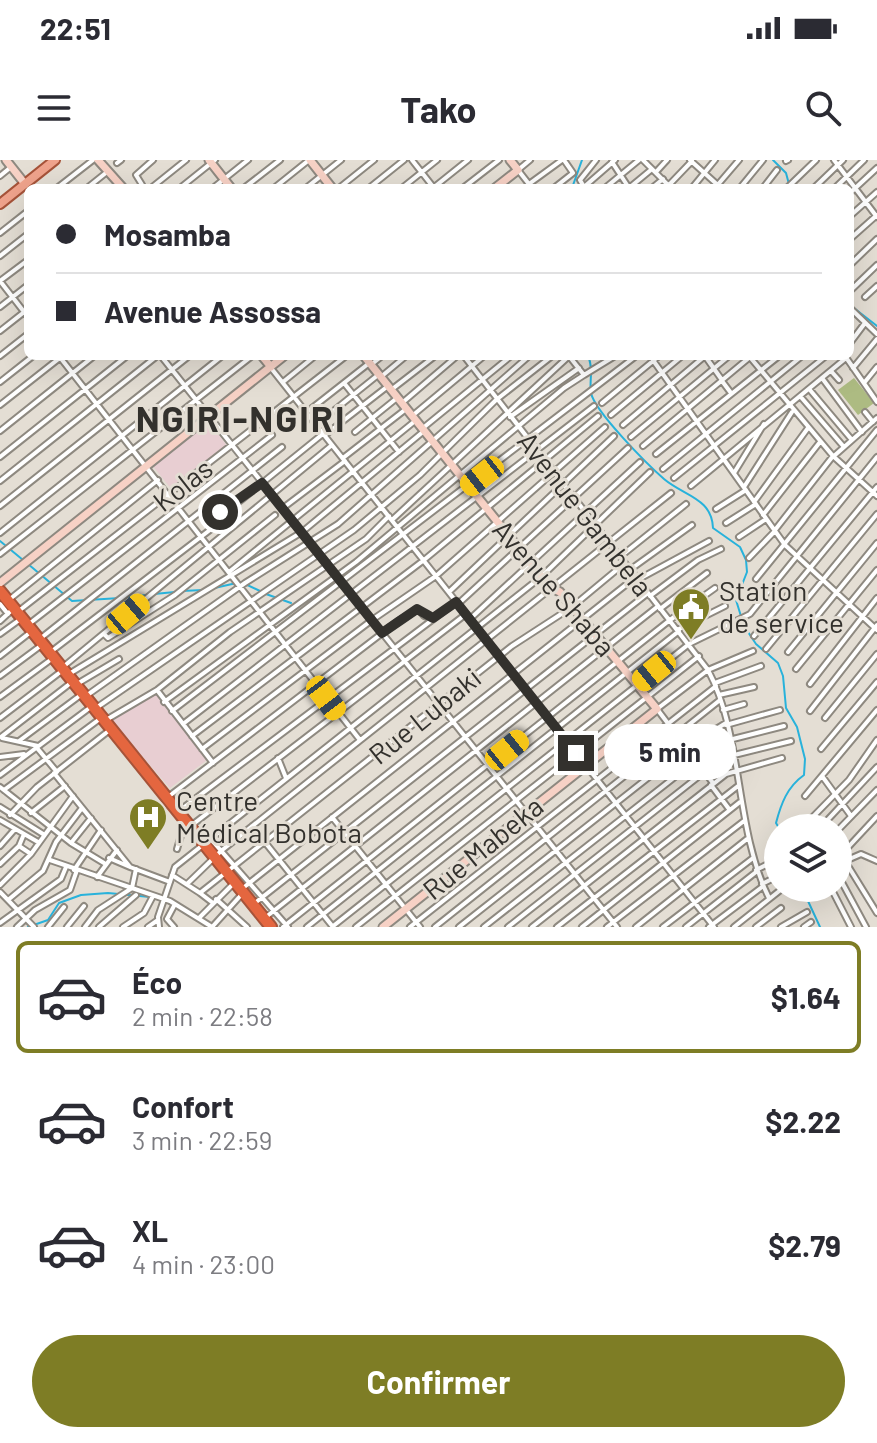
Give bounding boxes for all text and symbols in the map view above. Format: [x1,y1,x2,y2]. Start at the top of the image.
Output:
text: 22:51 [40,10,111,46]
icon: menu [32,86,76,130]
icon: search [801,86,845,130]
text: Tako [400,87,477,130]
text: Mosamba [104,216,231,252]
text: Avenue Assossa [104,293,321,329]
district label: NGIRI-NGIRI [136,396,346,439]
street label: Avenue Gambela [511,424,661,603]
street label: Kolas [146,450,219,518]
car [456,452,508,500]
route start [202,494,238,530]
street label: Avenue Shaba [486,512,623,663]
place label: Station de service [719,573,844,639]
public building icon: Station de service [670,586,712,641]
car [102,589,154,639]
car [628,647,680,695]
street label: Rue Lubaki [361,660,487,771]
car [302,672,350,724]
callout: 5 min [604,725,736,781]
car [481,726,533,774]
route end [558,735,594,771]
text: 5 min [639,736,701,767]
place label: Centre Médical Bobota [176,783,362,849]
street label: Rue Mabeka [415,788,549,906]
hospital icon: Centre Médical Bobota [127,796,169,851]
map controls [764,814,852,902]
button: layers [764,814,852,902]
icon: car [36,961,108,1033]
text: Éco [132,964,182,1000]
text: $1.64 [771,979,841,1015]
text: 2 min · 22:58 [132,1000,273,1031]
icon: car [36,1085,108,1157]
text: Confort [132,1088,234,1124]
text: $2.22 [765,1103,841,1139]
text: 3 min · 22:59 [132,1124,272,1155]
icon: car [36,1209,108,1281]
text: XL [132,1212,168,1248]
text: $2.79 [768,1227,841,1263]
text: 4 min · 23:00 [132,1248,275,1279]
button: Confirmer [32,1335,845,1427]

